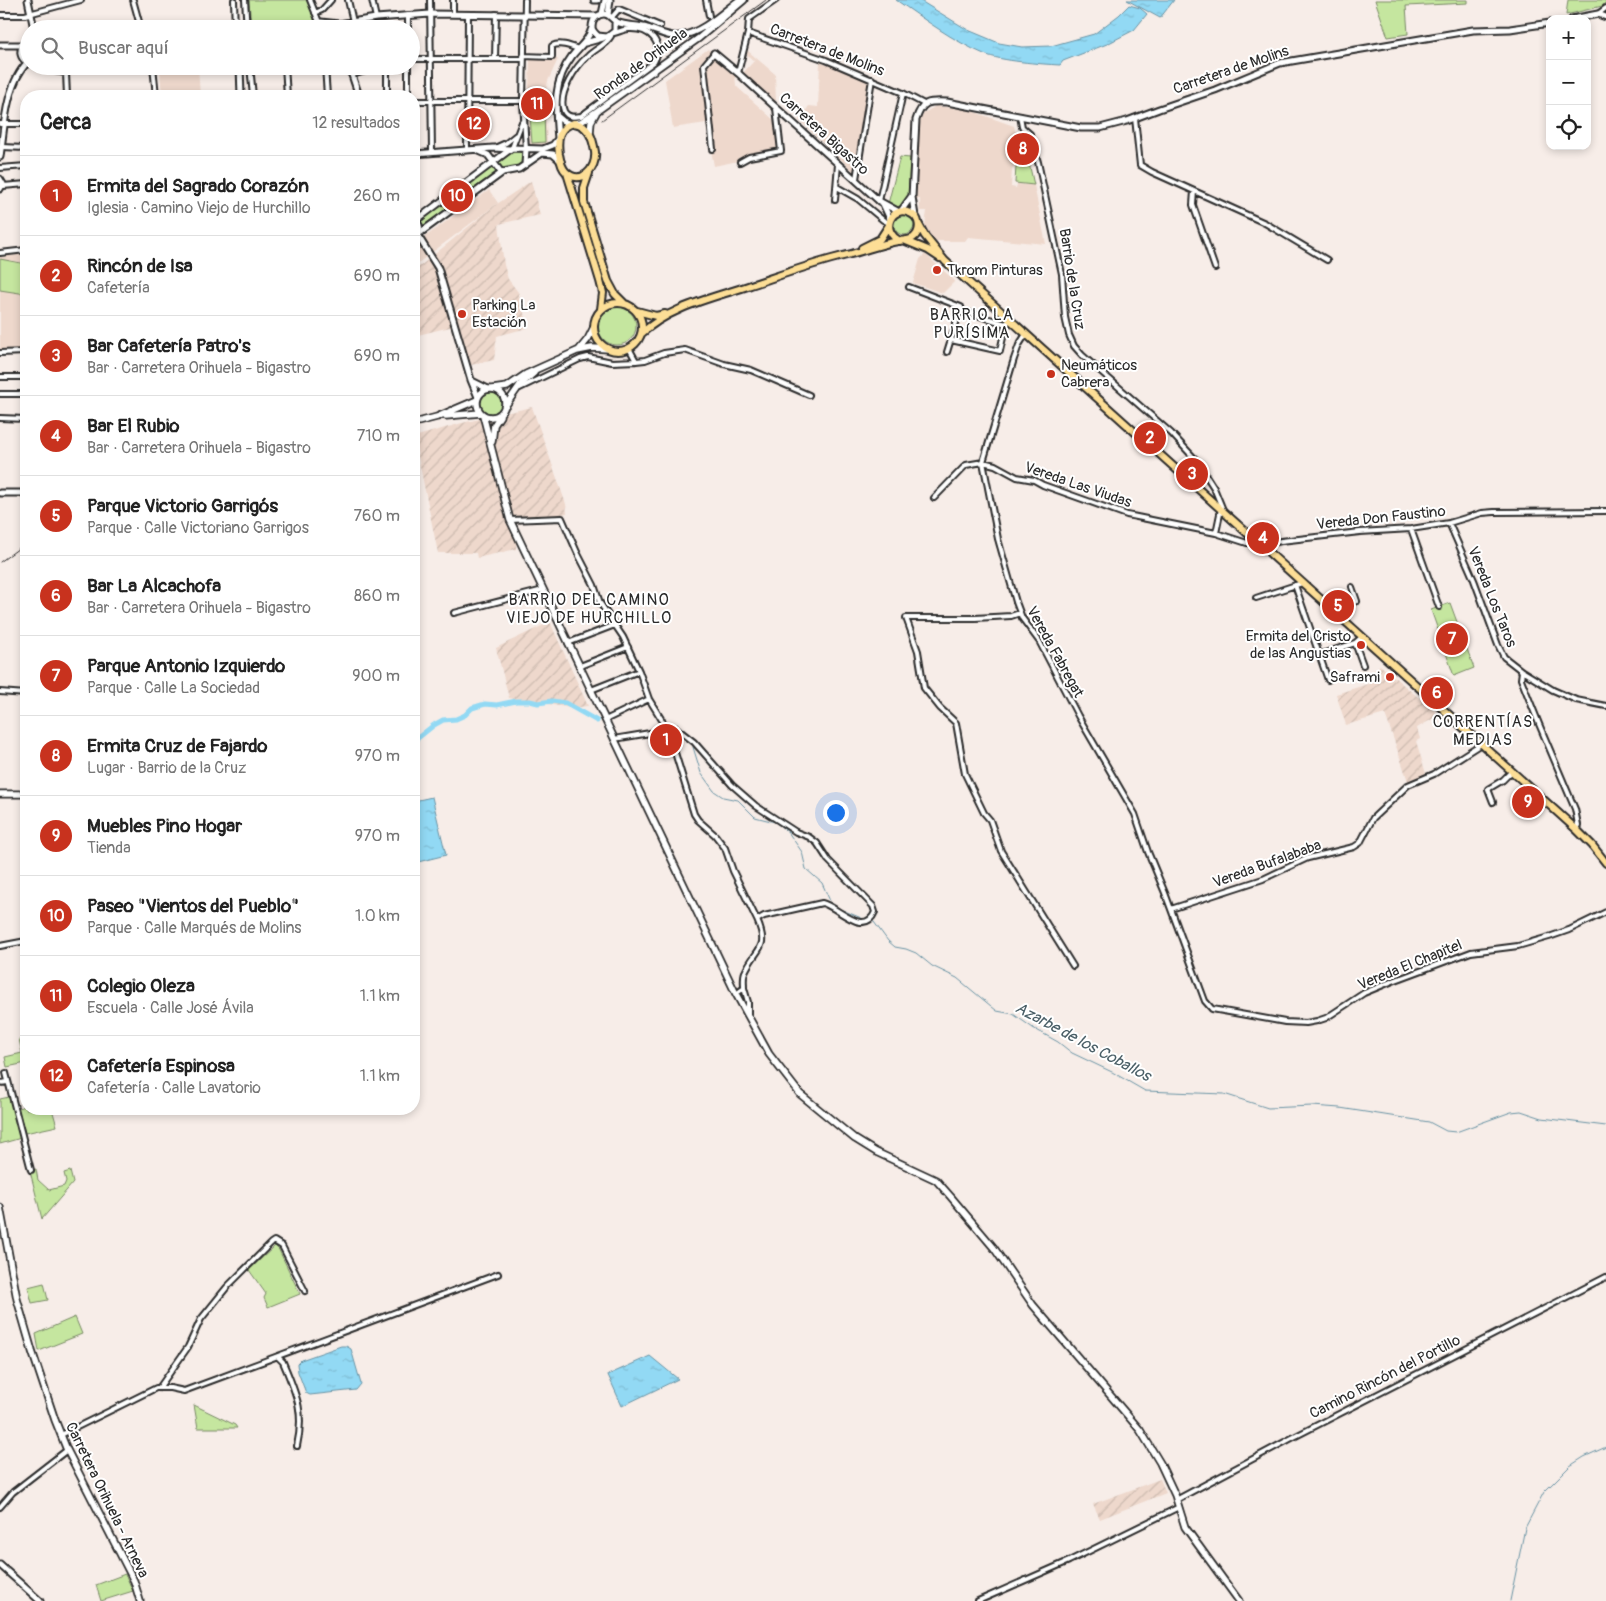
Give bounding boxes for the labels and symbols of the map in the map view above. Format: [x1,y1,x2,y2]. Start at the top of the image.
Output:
street label: Carretera de Molins [767,19,887,81]
street label: Ronda de Orihuela [591,24,691,104]
street label: Carretera de Molins [1171,41,1292,99]
pin: 11 [521,85,553,123]
street label: Carretera Bigastro [775,89,873,179]
pin: 12 [458,105,490,143]
pin: 8 [1007,130,1039,168]
pin: 10 [441,177,473,215]
street label: Barrio de la Cruz [1055,227,1089,331]
place label: Tkrom Pinturas [947,261,1043,280]
marker: Tkrom Pinturas [931,264,943,276]
place label: Parking La Estación [472,296,536,332]
district label: BARRIO LA PURÍSIMA [930,305,1014,343]
marker: Parking La Estación [456,308,468,320]
place label: Neumáticos Cabrera [1061,356,1137,392]
marker: Neumáticos Cabrera [1045,368,1057,380]
pin: 2 [1134,419,1166,457]
pin: 3 [1176,455,1208,493]
street label: Vereda Las Viudas [1022,458,1134,512]
street label: Vereda Don Faustino [1315,502,1447,534]
pin: 4 [1247,519,1279,557]
street label: Vereda Los Taros [1463,544,1521,650]
pin: 5 [1322,587,1354,625]
district label: BARRIO DEL CAMINO VIEJO DE HURCHILLO [506,590,672,628]
street label: Vereda Fabregat [1022,603,1088,702]
pin: 7 [1436,620,1468,658]
place label: Ermita del Cristo de las Angustias [1246,627,1351,663]
marker: Ermita del Cristo de las Angustias [1355,639,1367,651]
place label: Saframi [1330,668,1380,687]
marker: Saframi [1384,671,1396,683]
pin: 6 [1421,674,1453,712]
district label: CORRENTÍAS MEDIAS [1433,712,1533,750]
pin: 1 [650,721,682,759]
pin: 9 [1512,783,1544,821]
your location [823,800,849,826]
street label: Vereda Bufalababa [1210,836,1324,892]
street label: Vereda El Chapitel [1355,935,1465,995]
water label: Azarbe de los Coballos [1012,998,1156,1087]
street label: Camino Rincón del Portillo [1306,1331,1464,1423]
street label: Carretera Orihuela - Arneva [61,1419,153,1581]

